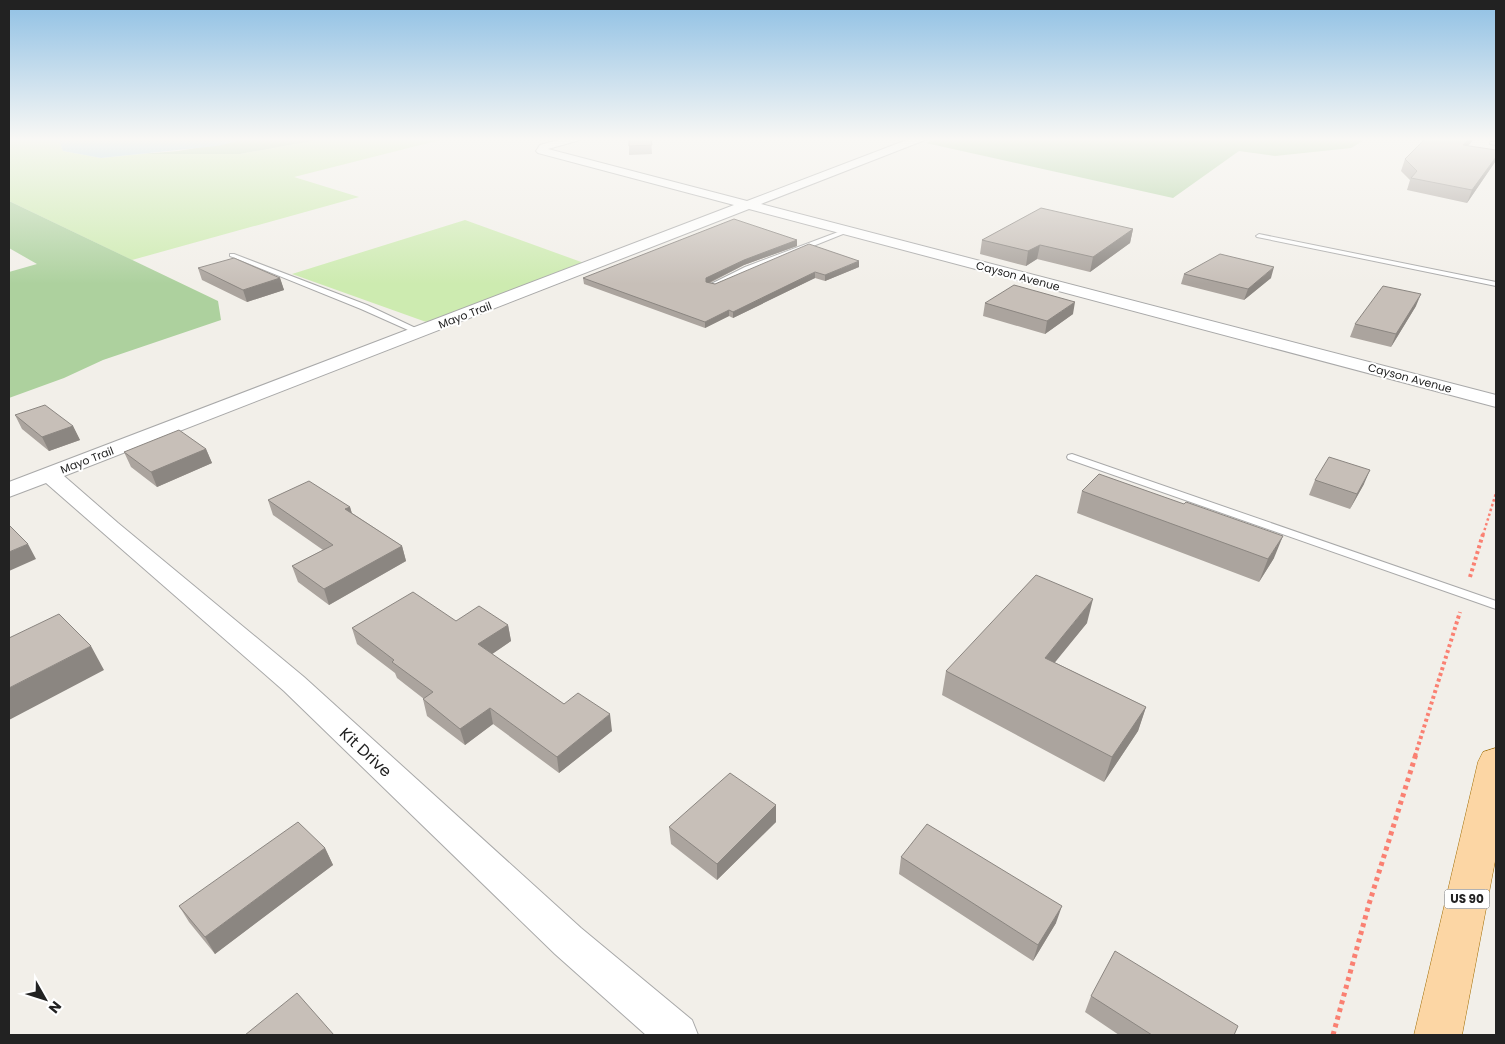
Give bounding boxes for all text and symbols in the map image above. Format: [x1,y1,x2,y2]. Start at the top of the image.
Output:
street label: Cayson Avenue [974,257,1062,295]
street label: Mayo Trail [436,297,494,333]
street label: Cayson Avenue [1366,359,1454,397]
street label: Mayo Trail [58,442,116,478]
street label: Kit Drive [335,722,397,783]
road number: US 90 [1444,890,1490,909]
north arrow [20,974,70,1024]
text: N [44,997,66,1018]

